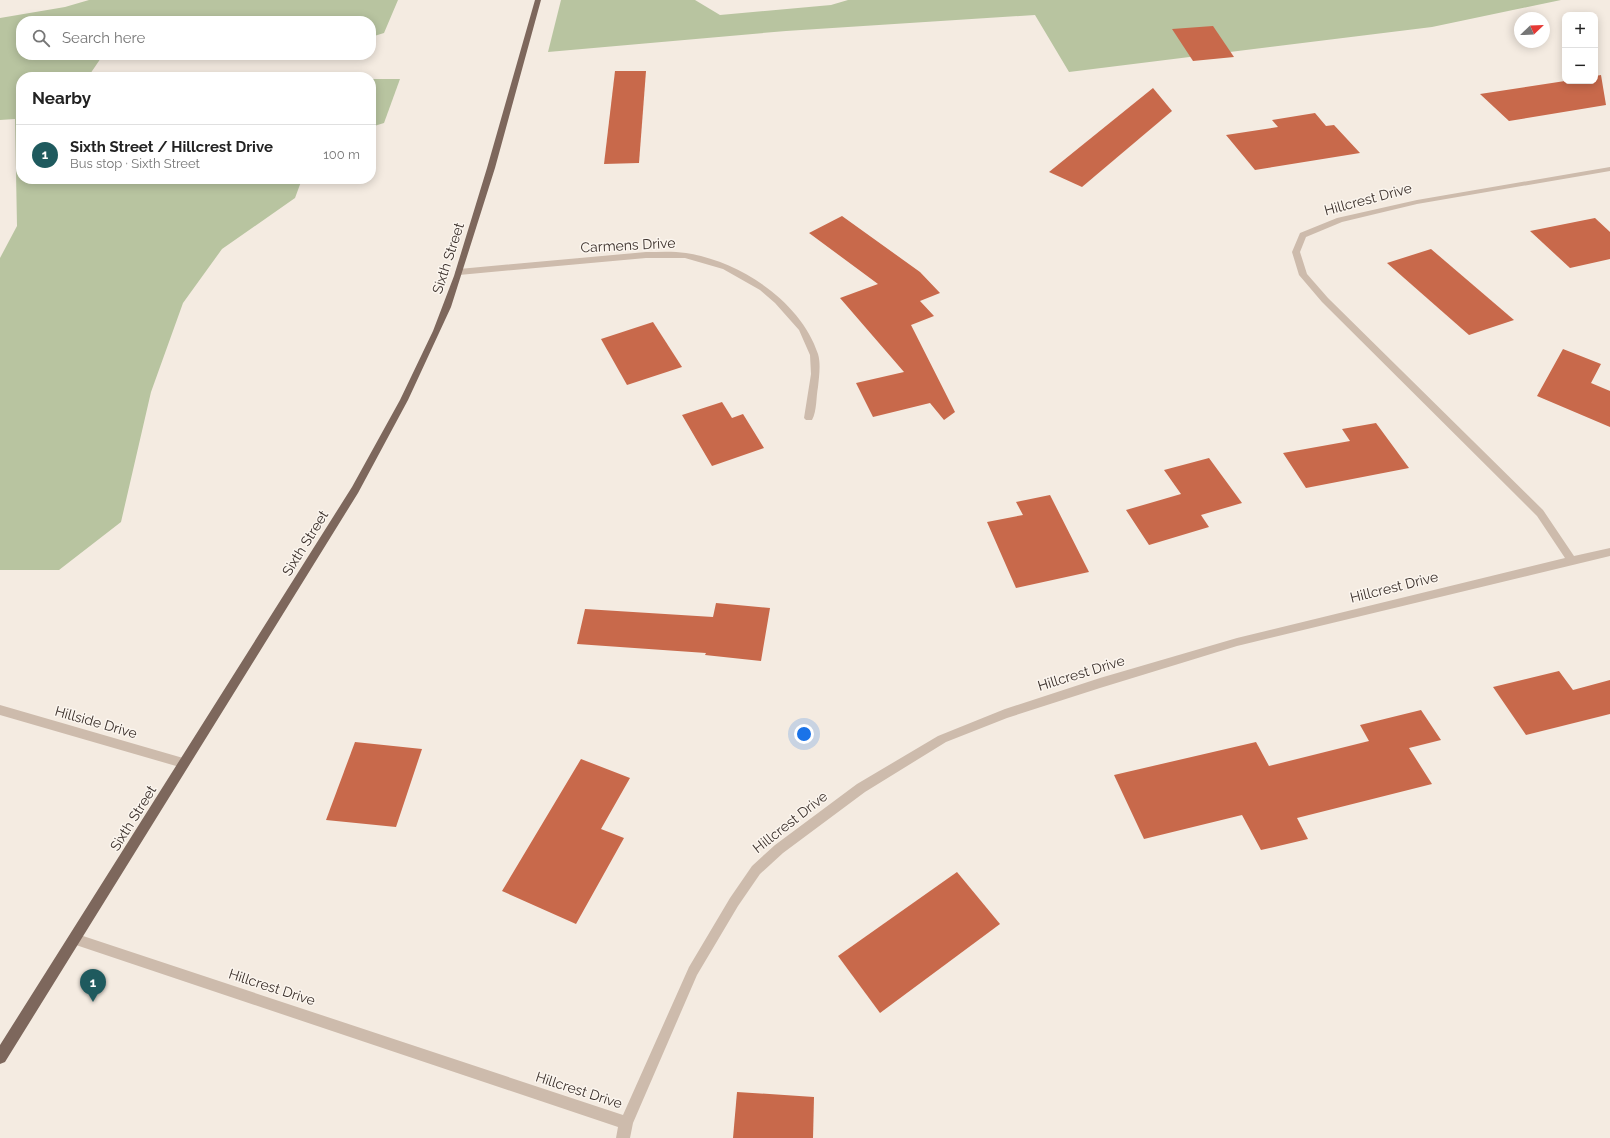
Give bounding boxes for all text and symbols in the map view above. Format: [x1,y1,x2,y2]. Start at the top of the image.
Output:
north arrow [1514,12,1550,48]
map controls [1562,12,1598,84]
button: + [1562,12,1598,48]
search box [16,16,376,60]
icon: search [30,27,52,49]
text: Search here [62,29,145,47]
button: − [1562,48,1598,84]
text: Nearby [32,88,91,108]
text: Sixth Street / Hillcrest Drive [70,138,273,156]
text: 1 [42,147,48,162]
text: 100 m [323,147,360,162]
text: Bus stop · Sixth Street [70,156,200,171]
street label: Hillcrest Drive [1322,180,1414,218]
street label: Sixth Street [429,220,467,296]
street label: Carmens Drive [580,235,676,255]
street label: Sixth Street [279,507,332,579]
street label: Hillcrest Drive [1348,568,1440,606]
street label: Hillcrest Drive [1036,652,1126,694]
street label: Hillside Drive [53,703,139,741]
your location [794,724,814,744]
street label: Sixth Street [107,782,160,854]
street label: Hillcrest Drive [750,788,830,856]
street label: Hillcrest Drive [227,965,317,1009]
pin: 1 [80,969,106,1002]
street label: Hillcrest Drive [534,1068,624,1112]

